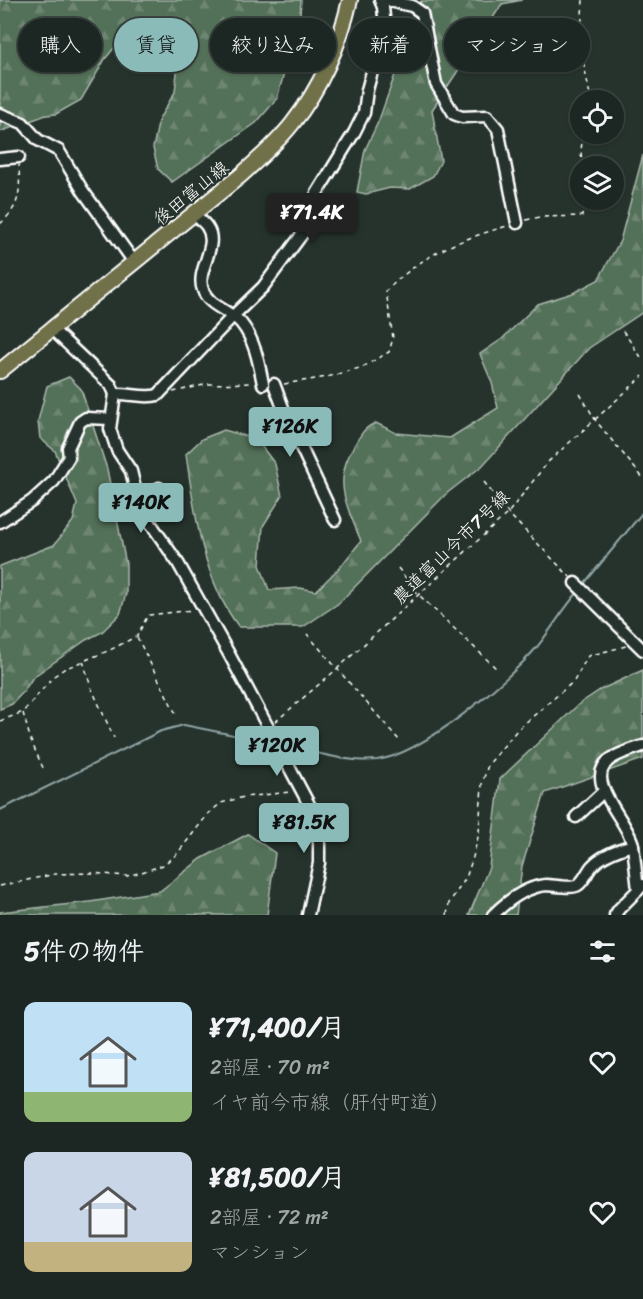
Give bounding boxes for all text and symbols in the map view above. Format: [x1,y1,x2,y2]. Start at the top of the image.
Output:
chip: 購入 [18,18,102,72]
chip: 賃貸 [114,18,198,72]
chip: 絞り込み [210,18,336,72]
chip: 新着 [348,18,432,72]
chip: マンション [444,18,590,72]
map controls [570,90,624,210]
button: locate [570,90,624,144]
street label: 後田富山線 [146,152,236,234]
button: layers [570,156,624,210]
pin: ¥71.4K [263,193,361,244]
text: ¥71.4K [281,195,343,230]
pin: ¥126K [248,407,332,458]
text: ¥126K [263,409,317,444]
street label: 農道富山今市7号線 [384,482,518,612]
pin: ¥140K [99,483,183,534]
text: ¥140K [113,485,169,520]
pin: ¥120K [235,726,319,777]
text: ¥120K [249,728,305,763]
pin: ¥81.5K [255,803,353,854]
text: ¥81.5K [273,805,335,840]
text: 5件の物件 [24,928,144,974]
icon: filters [586,935,619,968]
text: ¥71,400/月 [210,1004,345,1050]
icon: home [72,1026,144,1098]
icon: heart [586,1046,619,1079]
text: 2部屋 · 70 m² [210,1050,330,1085]
text: イヤ前今市線（肝付町道） [210,1085,450,1120]
text: ¥81,500/月 [210,1154,346,1200]
icon: home [72,1176,144,1248]
icon: heart [586,1196,619,1229]
text: 2部屋 · 72 m² [210,1200,329,1235]
text: マンション [210,1235,309,1270]

